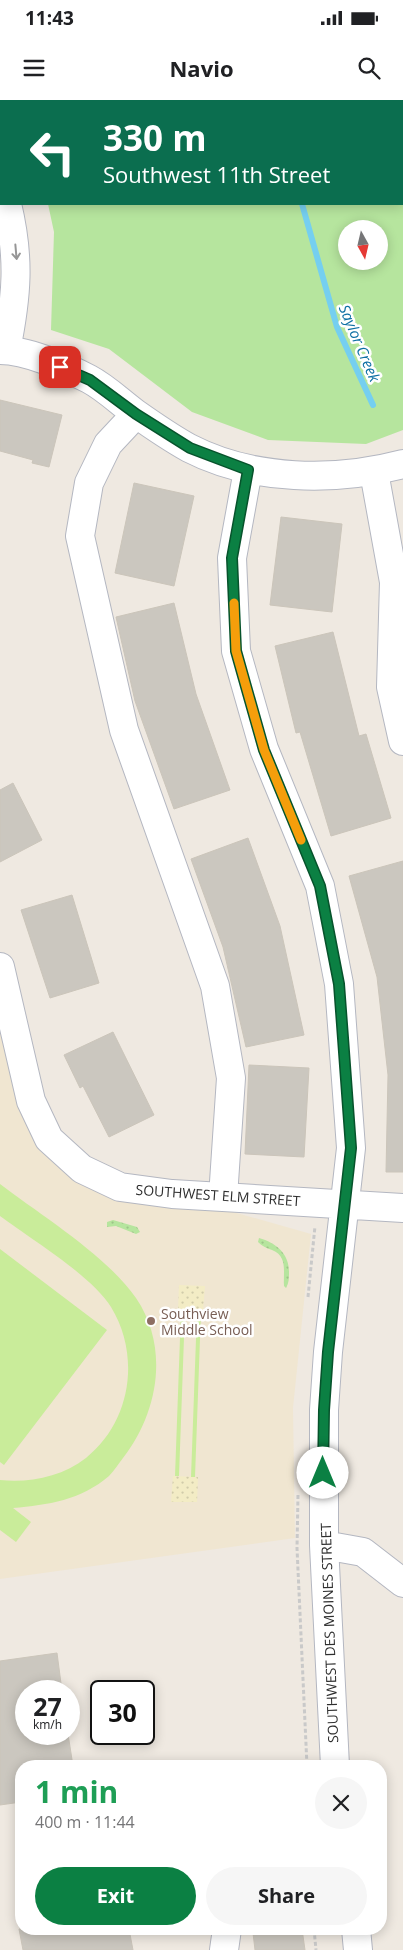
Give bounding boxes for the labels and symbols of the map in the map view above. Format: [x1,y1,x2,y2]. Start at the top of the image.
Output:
north arrow [338,220,388,270]
one-way arrow [11,243,20,259]
water label: Saylor Creek [335,301,385,385]
pin [39,346,81,388]
street label: SOUTHWEST ELM STREET [135,1180,301,1210]
place label: Southview Middle School [161,1304,253,1339]
marker: Southview Middle School [145,1315,157,1327]
position arrow [296,1446,348,1498]
street label: SOUTHWEST DES MOINES STREET [316,1522,342,1743]
speed limit sign: 30 [90,1680,155,1745]

